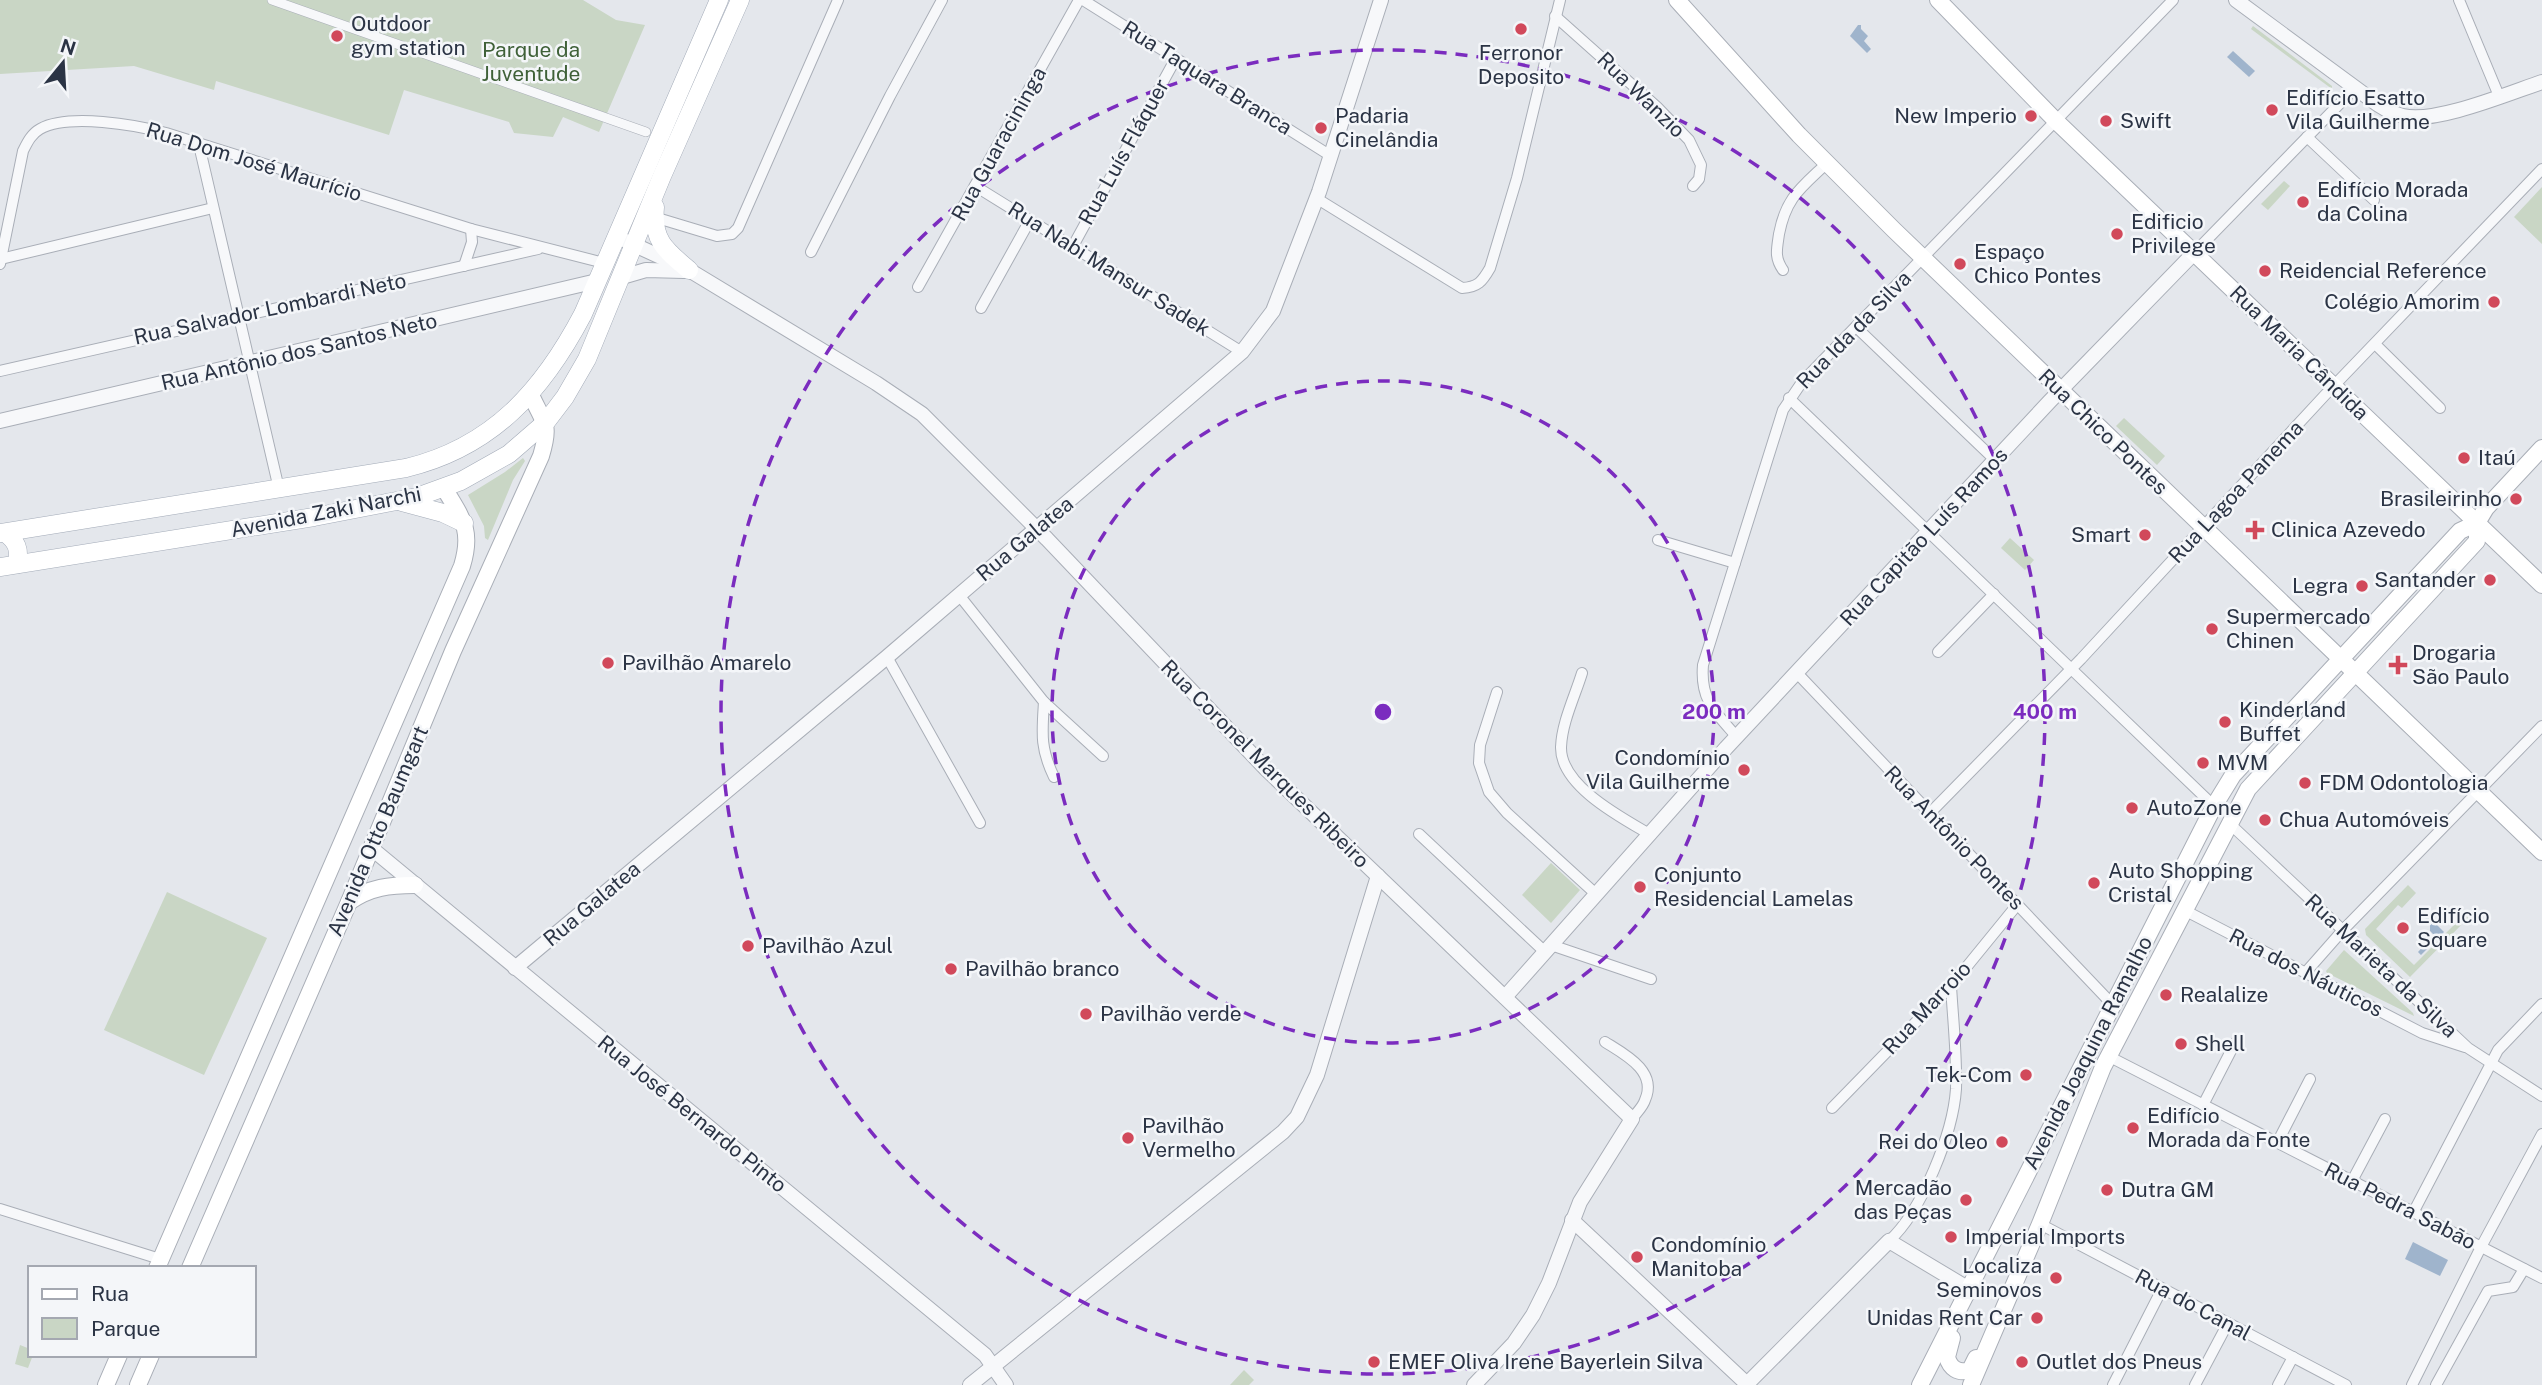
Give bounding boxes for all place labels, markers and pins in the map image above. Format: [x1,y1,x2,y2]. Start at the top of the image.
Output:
place label: Outdoor gym station [351,11,466,60]
marker: Ferronor Deposito [1513,21,1529,37]
marker: Outdoor gym station [329,28,345,44]
place label: Ferronor Deposito [1478,40,1564,89]
place label: Edifício Esatto Vila Guilherme [2286,85,2430,134]
marker: Edifício Esatto Vila Guilherme [2264,102,2280,118]
place label: Padaria Cinelândia [1335,103,1438,152]
place label: New Imperio [1894,103,2017,128]
marker: New Imperio [2023,108,2039,124]
place label: Swift [2120,108,2172,133]
marker: Swift [2098,113,2114,129]
marker: Padaria Cinelândia [1313,120,1329,136]
place label: Edifício Morada da Colina [2317,177,2468,226]
marker: Edifício Morada da Colina [2295,194,2311,210]
place label: Edificio Privilege [2131,209,2216,258]
marker: Edificio Privilege [2109,226,2125,242]
place label: Espaço Chico Pontes [1974,239,2101,288]
marker: Espaço Chico Pontes [1952,256,1968,272]
place label: Reidencial Reference [2279,258,2487,283]
marker: Reidencial Reference [2257,263,2273,279]
place label: Colégio Amorim [2324,289,2480,314]
marker: Colégio Amorim [2486,294,2502,310]
place label: Itaú [2478,445,2516,470]
marker: Itaú [2456,450,2472,466]
place label: Brasileirinho [2380,486,2502,511]
marker: Brasileirinho [2508,491,2524,507]
place label: Clinica Azevedo [2271,517,2426,542]
marker: Clinica Azevedo [2245,520,2265,540]
place label: Smart [2071,522,2131,547]
marker: Smart [2137,527,2153,543]
place label: Santander [2374,567,2476,592]
marker: Santander [2482,572,2498,588]
place label: Legra [2292,573,2348,598]
marker: Legra [2354,578,2370,594]
place label: Supermercado Chinen [2226,604,2370,653]
marker: Supermercado Chinen [2204,621,2220,637]
place label: Drogaria São Paulo [2412,640,2509,689]
place label: Pavilhão Amarelo [622,650,791,675]
marker: Pavilhão Amarelo [600,655,616,671]
marker: Drogaria São Paulo [2390,657,2406,673]
place label: Kinderland Buffet [2239,697,2346,746]
centre of rings [1371,700,1395,724]
marker: Kinderland Buffet [2217,714,2233,730]
place label: Condomínio Vila Guilherme [1586,745,1730,794]
place label: MVM [2217,750,2268,775]
marker: MVM [2195,755,2211,771]
marker: Condomínio Vila Guilherme [1736,762,1752,778]
place label: FDM Odontologia [2319,770,2488,795]
marker: FDM Odontologia [2297,775,2313,791]
place label: AutoZone [2146,795,2242,820]
marker: AutoZone [2124,800,2140,816]
place label: Chua Automóveis [2279,807,2449,832]
marker: Chua Automóveis [2257,812,2273,828]
place label: Auto Shopping Cristal [2108,858,2253,907]
place label: Conjunto Residencial Lamelas [1654,862,1853,911]
marker: Auto Shopping Cristal [2086,875,2102,891]
marker: Conjunto Residencial Lamelas [1632,879,1648,895]
place label: Edifício Square [2417,903,2490,952]
marker: Edifício Square [2395,920,2411,936]
place label: Pavilhão Azul [762,933,893,958]
marker: Pavilhão Azul [740,938,756,954]
place label: Pavilhão branco [965,956,1119,981]
marker: Pavilhão branco [943,961,959,977]
place label: Realalize [2180,982,2268,1007]
marker: Realalize [2158,987,2174,1003]
place label: Pavilhão verde [1100,1001,1242,1026]
marker: Pavilhão verde [1078,1006,1094,1022]
place label: Shell [2195,1031,2245,1056]
marker: Shell [2173,1036,2189,1052]
place label: Tek-Com [1926,1062,2012,1087]
marker: Tek-Com [2018,1067,2034,1083]
place label: Edifício Morada da Fonte [2147,1103,2310,1152]
place label: Pavilhão Vermelho [1142,1113,1236,1162]
marker: Edifício Morada da Fonte [2125,1120,2141,1136]
place label: Rei do Oleo [1878,1129,1988,1154]
marker: Pavilhão Vermelho [1120,1130,1136,1146]
marker: Rei do Oleo [1994,1134,2010,1150]
place label: Mercadão das Peças [1854,1175,1952,1224]
place label: Dutra GM [2121,1177,2214,1202]
marker: Dutra GM [2099,1182,2115,1198]
marker: Mercadão das Peças [1958,1192,1974,1208]
place label: Imperial Imports [1965,1224,2125,1249]
marker: Imperial Imports [1943,1229,1959,1245]
place label: Condomínio Manitoba [1651,1232,1766,1281]
marker: Condomínio Manitoba [1629,1249,1645,1265]
place label: Localiza Seminovos [1936,1253,2042,1302]
marker: Localiza Seminovos [2048,1270,2064,1286]
place label: Unidas Rent Car [1866,1305,2023,1330]
marker: Unidas Rent Car [2029,1310,2045,1326]
place label: EMEF Oliva Irene Bayerlein Silva [1388,1349,1703,1374]
place label: Outlet dos Pneus [2036,1349,2202,1374]
marker: EMEF Oliva Irene Bayerlein Silva [1366,1354,1382,1370]
marker: Outlet dos Pneus [2014,1354,2030,1370]

